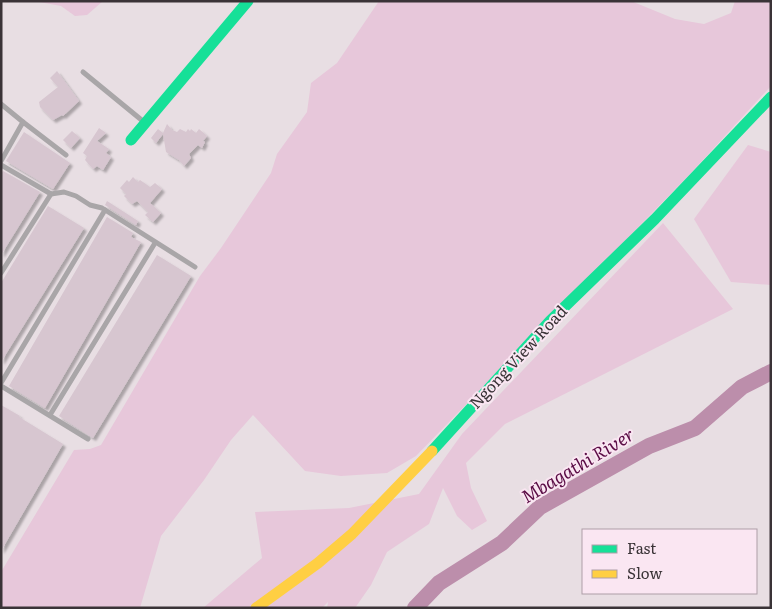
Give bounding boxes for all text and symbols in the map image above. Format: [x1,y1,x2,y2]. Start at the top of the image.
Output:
street label: Ngong View Road [463,299,572,414]
water label: Mbagathi River [516,420,639,509]
legend [582,529,757,594]
text: Fast [627,536,656,559]
text: Slow [627,561,662,584]

